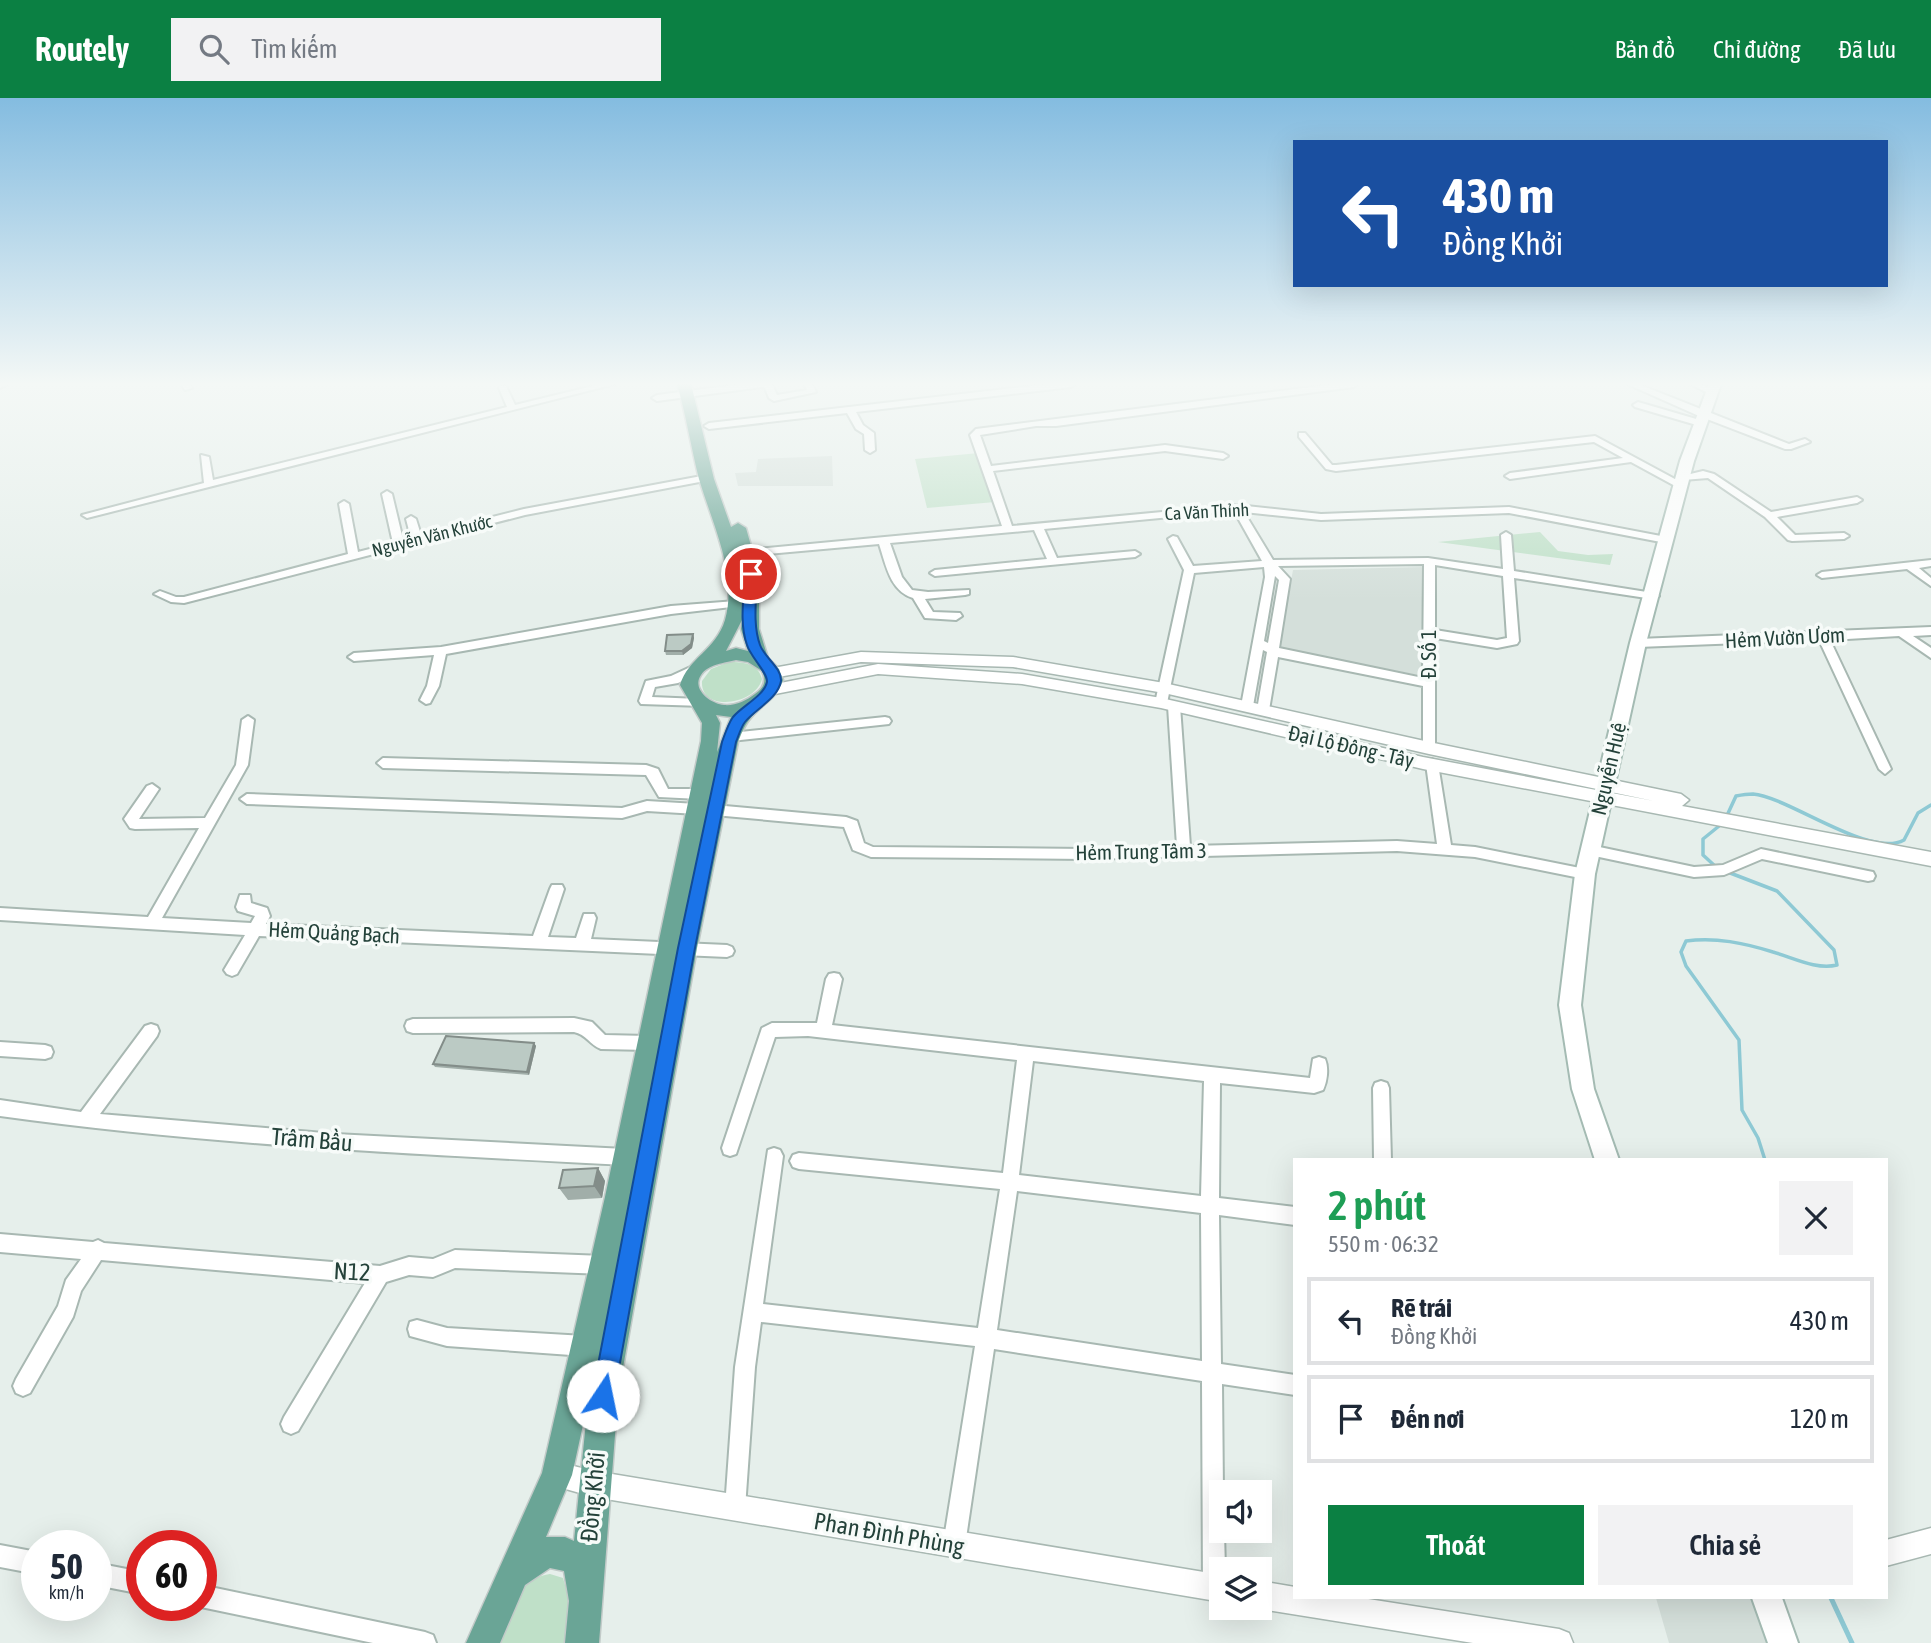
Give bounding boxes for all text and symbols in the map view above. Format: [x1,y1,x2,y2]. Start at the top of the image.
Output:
search box [171,18,661,81]
text: Routely [35,30,129,68]
icon: search [195,30,233,68]
text: Tìm kiếm [251,34,337,64]
text: Bản đồ [1615,36,1675,63]
text: Chỉ đường [1713,36,1801,63]
text: Đã lưu [1839,36,1896,63]
text: 430 m [1443,167,1554,223]
icon: left [1328,168,1419,259]
text: Đồng Khởi [1443,225,1563,262]
street label: Ca Văn Thỉnh [1164,499,1250,524]
street label: Nguyễn Văn Khước [370,510,494,561]
pin [721,544,781,604]
icon: arrive [732,555,770,593]
street label: Hẻm Vườn Ươm [1724,622,1846,652]
street label: Đ. Số 1 [1416,629,1440,679]
street label: Đại Lộ Đông - Tây [1286,720,1417,772]
street label: Nguyễn Huệ [1586,720,1630,818]
street label: Hẻm Trung Tâm 3 [1075,838,1207,864]
street label: Hẻm Quảng Bạch [268,917,400,947]
street label: Trâm Bầu [270,1122,354,1157]
text: 2 phút [1328,1181,1426,1229]
button: close [1779,1181,1853,1255]
text: 550 m · 06:32 [1328,1231,1439,1257]
street label: N12 [333,1257,371,1286]
text: Rẽ trái [1391,1293,1452,1323]
icon: left [1332,1302,1370,1340]
text: 430 m [1790,1306,1849,1336]
text: Đồng Khởi [1391,1323,1477,1349]
position arrow [566,1359,640,1433]
icon: arrive [1332,1400,1370,1438]
text: Đến nơi [1391,1404,1464,1434]
text: 120 m [1790,1404,1849,1434]
street label: Đồng Khởi [575,1451,610,1543]
map controls [1209,1480,1272,1620]
button: sound [1209,1480,1272,1543]
button: Thoát [1328,1505,1584,1585]
button: Chia sẻ [1598,1505,1853,1585]
street label: Phan Đình Phùng [812,1507,967,1560]
speed limit sign: 60 [126,1530,217,1621]
text: 50 [50,1546,83,1586]
button: layers [1209,1557,1272,1620]
text: km/h [49,1582,84,1603]

